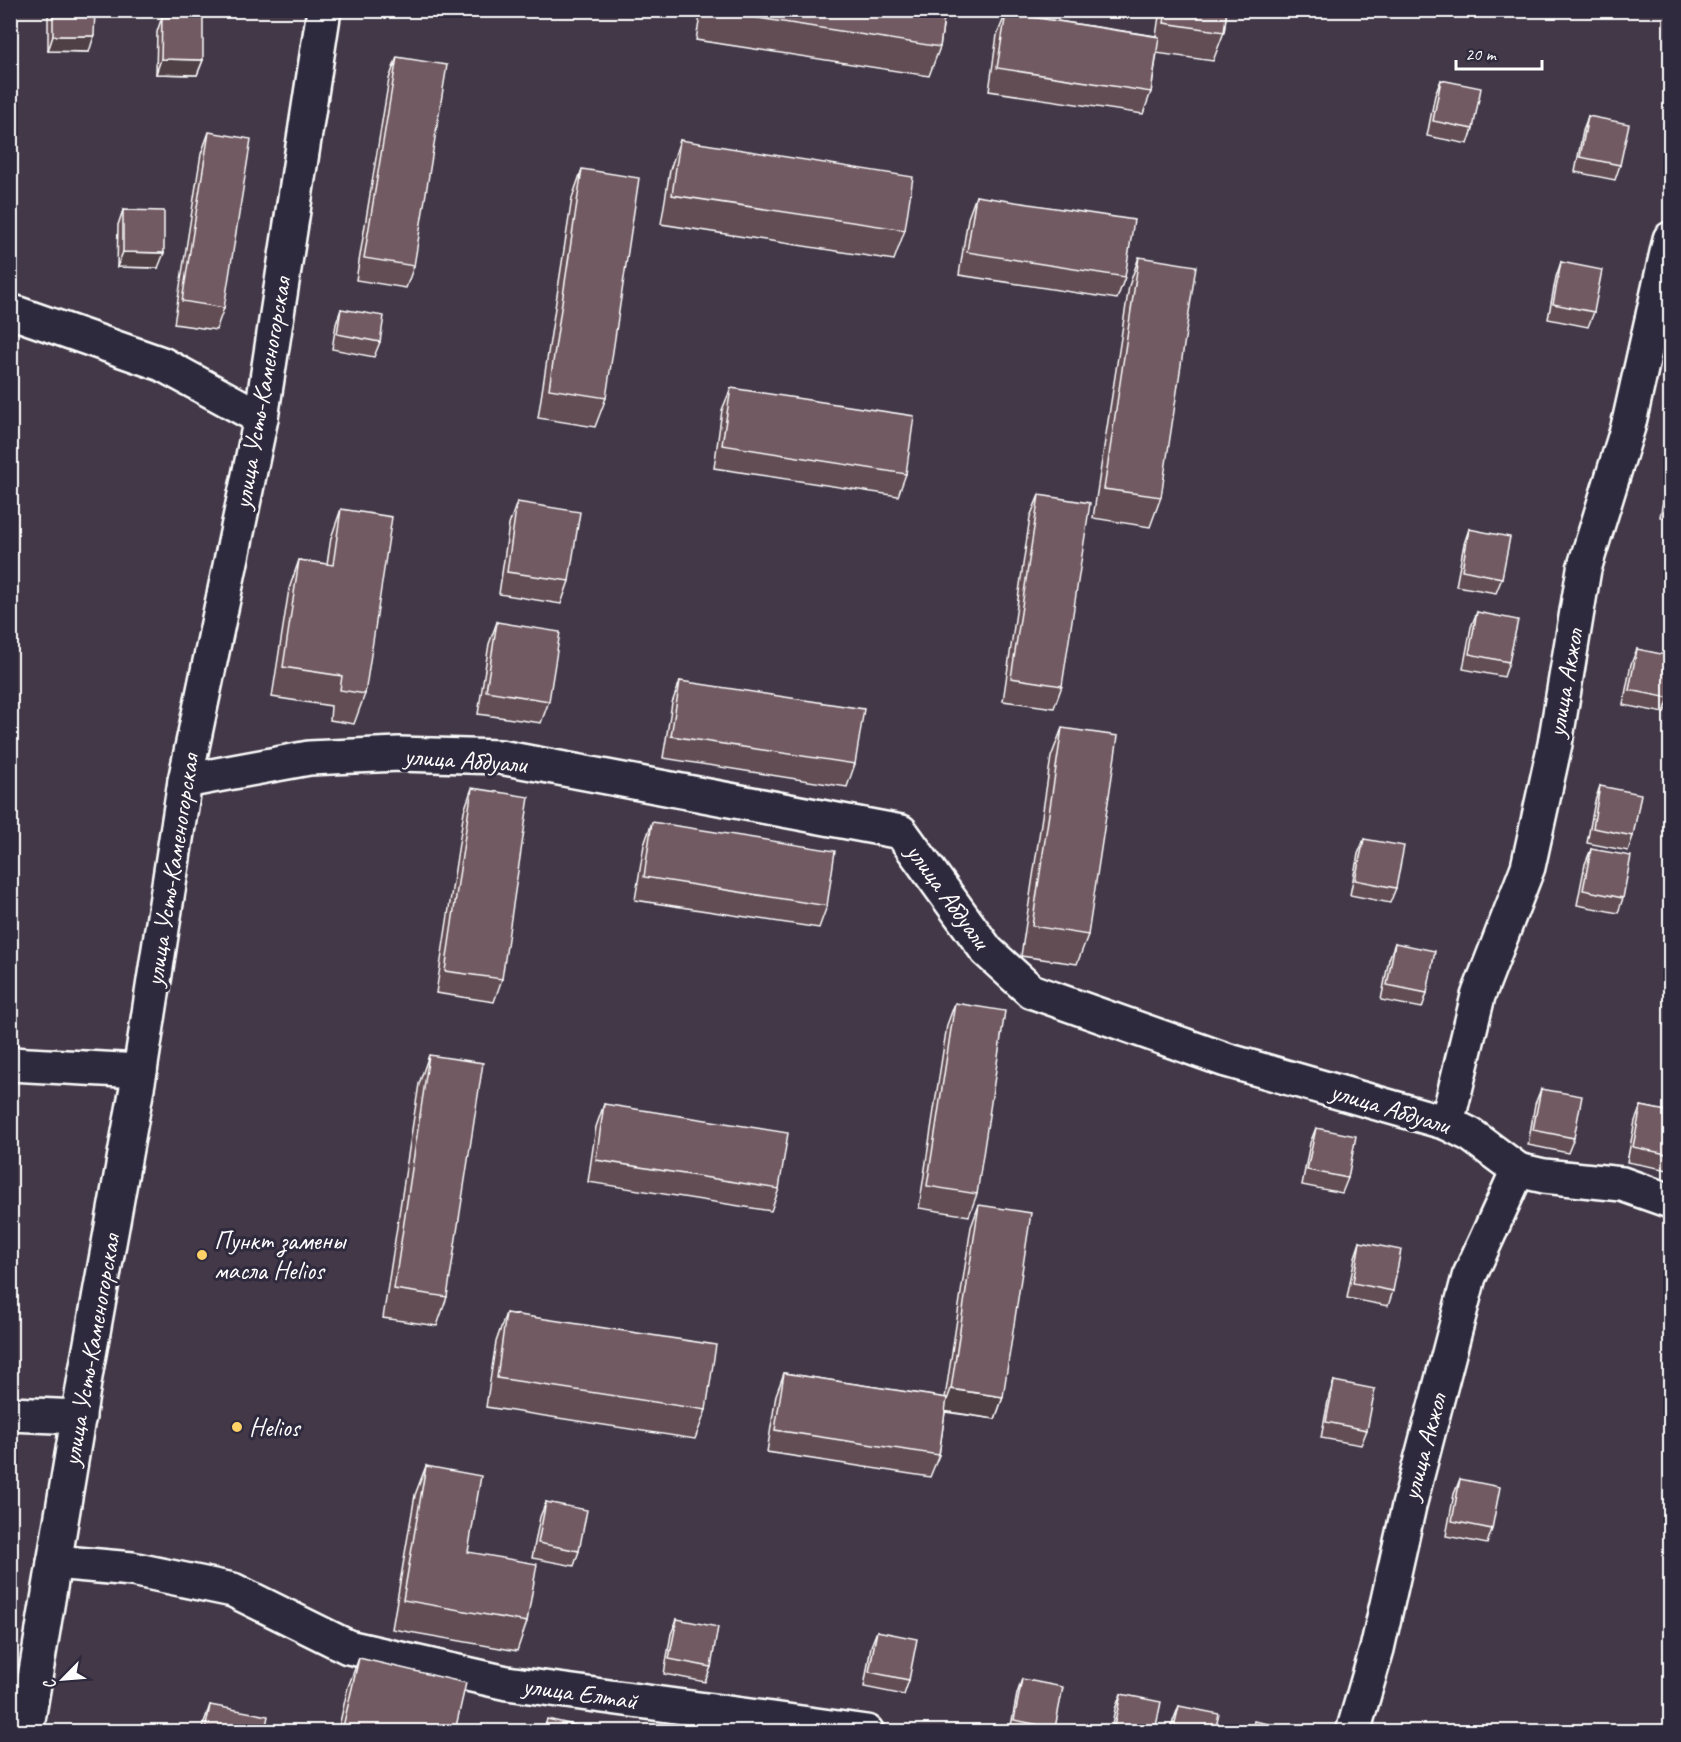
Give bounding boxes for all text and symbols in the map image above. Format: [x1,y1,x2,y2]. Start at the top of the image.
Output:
scale bar [1456,33,1542,71]
text: 20 m [1465,43,1498,65]
street label: улица Усть-Каменогорская [225,272,299,513]
street label: улица Акжол [1539,624,1591,741]
street label: улица Абдуали [401,739,530,781]
street label: улица Усть-Каменогорская [137,749,207,991]
street label: улица Абдуали [898,835,999,957]
street label: улица Абдуали [1325,1074,1456,1142]
place label: Пункт замены масла Helios [214,1224,347,1287]
street label: улица Усть-Каменогорская [54,1229,128,1470]
marker: Пункт замены масла Helios [195,1248,209,1262]
street label: улица Акжол [1393,1388,1455,1506]
place label: Helios [249,1411,302,1444]
marker: Helios [230,1420,244,1434]
north arrow [33,1649,93,1709]
street label: улица Елтай [519,1668,641,1718]
text: С [39,1675,61,1693]

